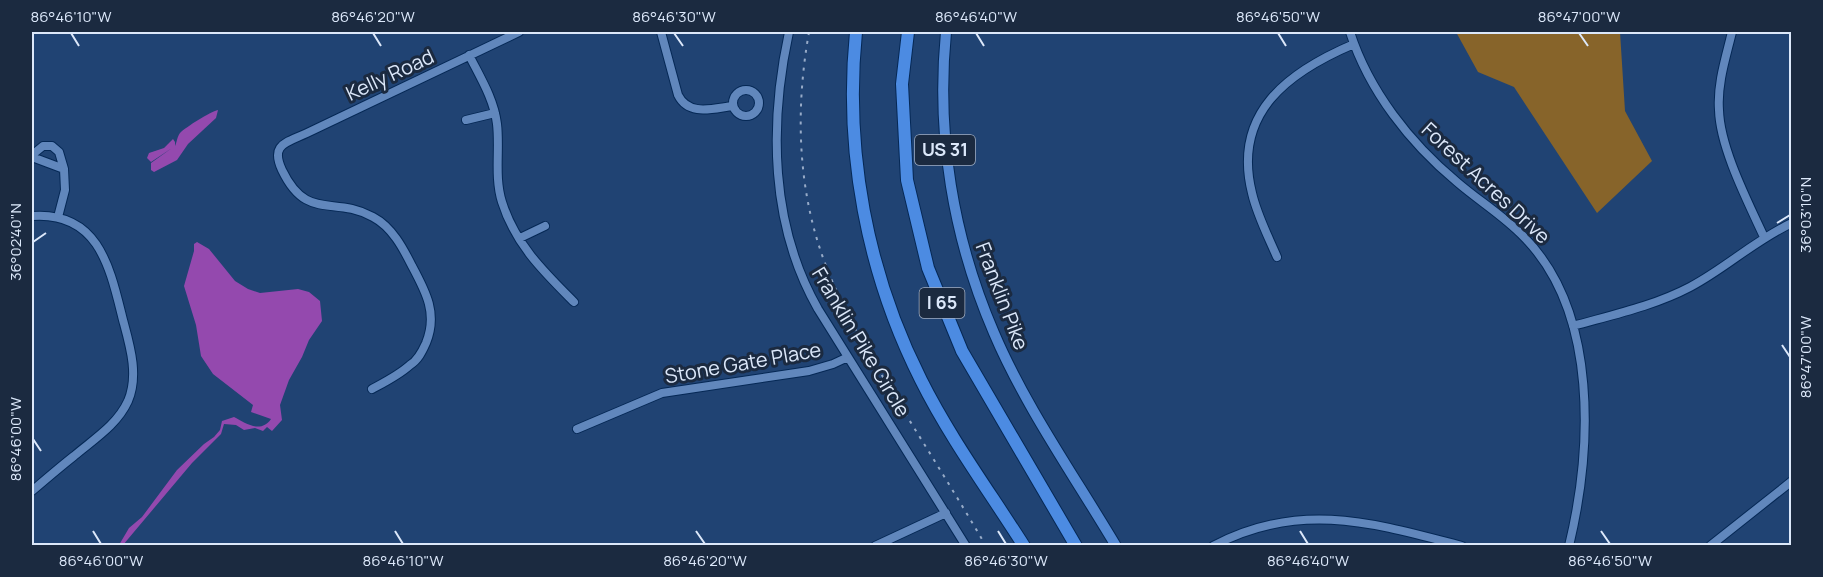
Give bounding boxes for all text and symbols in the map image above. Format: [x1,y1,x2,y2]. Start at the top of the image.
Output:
text: 86°46'10"W [30,6,112,27]
text: 86°46'20"W [331,6,415,27]
text: 86°46'30"W [632,6,716,27]
text: 86°46'40"W [935,6,1017,27]
text: 86°46'50"W [1236,6,1320,27]
text: 86°47'00"W [1538,6,1620,27]
street label: Kelly Road [341,42,438,107]
street label: Forest Acres Drive [1416,116,1556,249]
road number: US 31 [915,135,975,165]
text: 36°03'10"N [1795,177,1816,253]
text: 36°02'40"N [5,203,26,281]
street label: Franklin Pike [970,238,1035,353]
street label: Franklin Pike Circle [806,262,917,422]
road number: I 65 [920,288,964,318]
text: 86°47'00"W [1795,316,1816,398]
street label: Stone Gate Place [663,335,823,390]
text: 86°46'00"W [5,397,26,481]
text: 86°46'00"W [59,550,143,571]
text: 86°46'10"W [362,550,444,571]
text: 86°46'20"W [663,550,747,571]
text: 86°46'30"W [964,550,1048,571]
text: 86°46'40"W [1267,550,1349,571]
text: 86°46'50"W [1568,550,1652,571]

